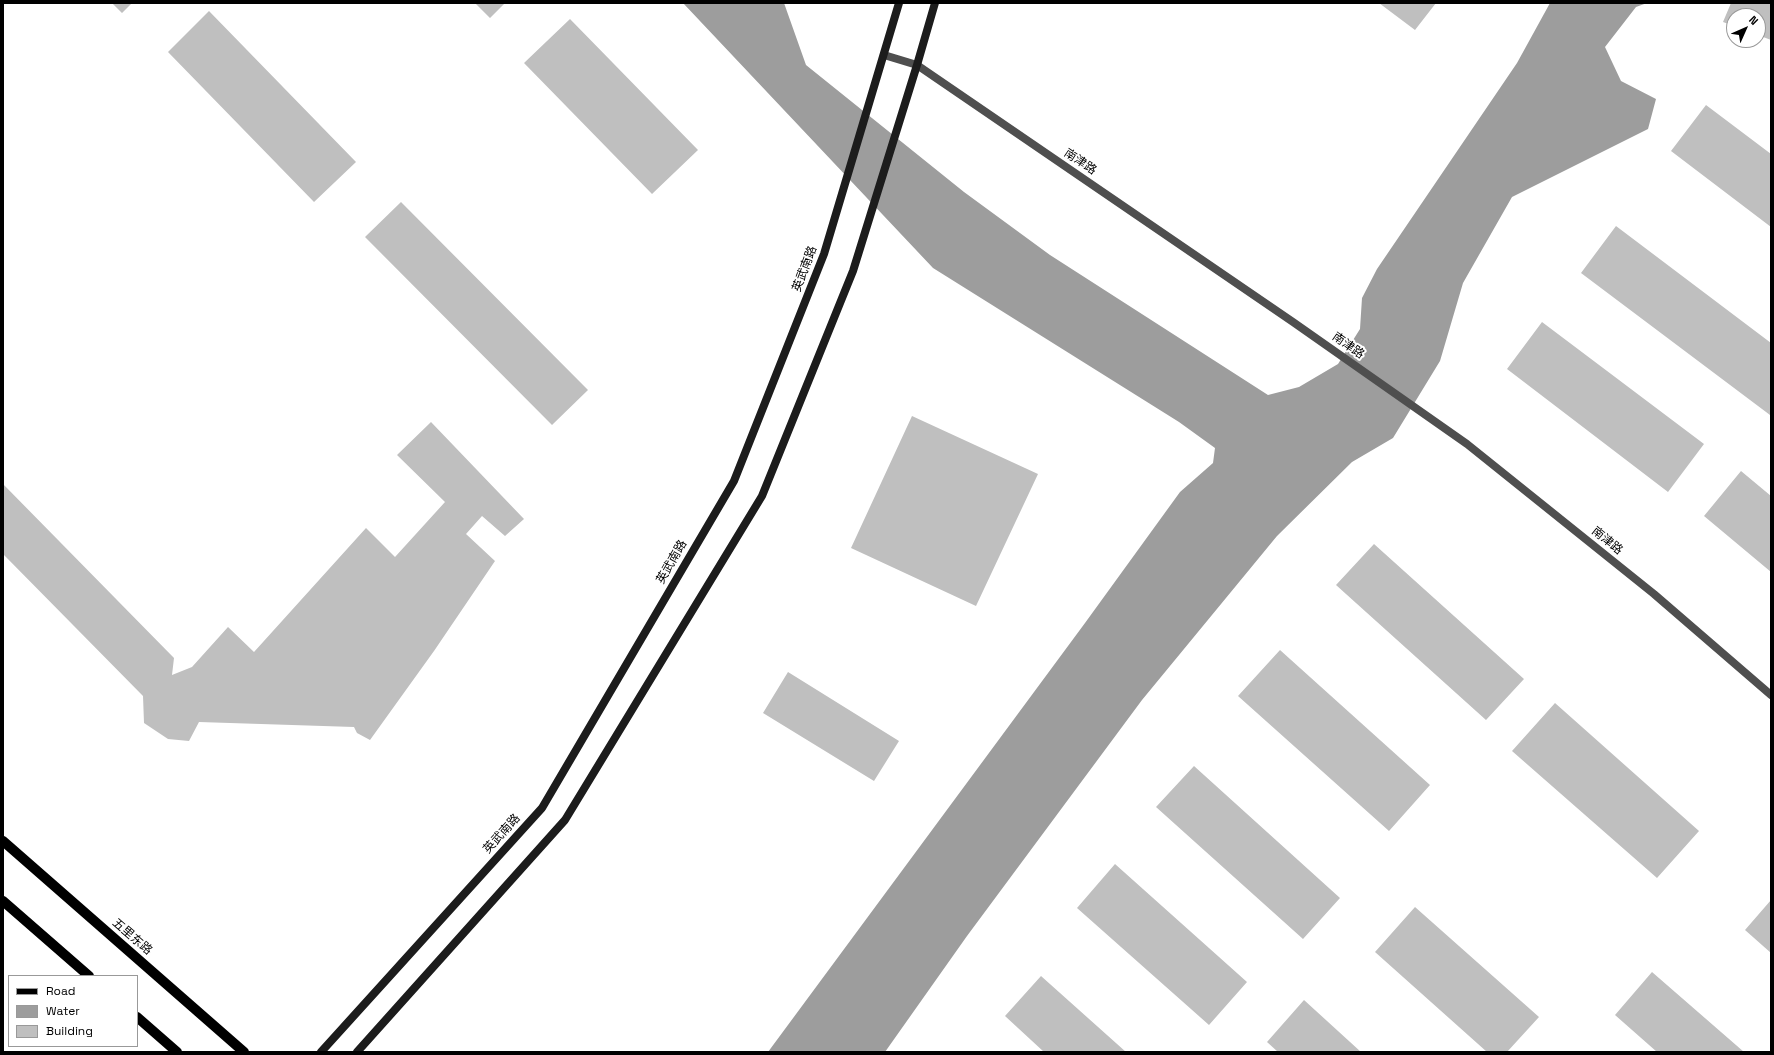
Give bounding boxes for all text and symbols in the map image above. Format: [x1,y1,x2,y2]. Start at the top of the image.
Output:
north arrow [1726,8,1766,48]
text: N [1746,13,1761,28]
street label: 南津路 [1061,146,1099,178]
street label: 英武南路 [790,244,820,294]
street label: 南津路 [1329,330,1367,362]
street label: 南津路 [1588,524,1626,558]
street label: 英武南路 [654,538,690,586]
street label: 英武南路 [481,811,523,857]
street label: 五里东路 [109,916,155,958]
legend [8,975,138,1047]
text: Road [46,983,75,999]
text: Water [46,1003,80,1019]
text: Building [46,1023,93,1039]

